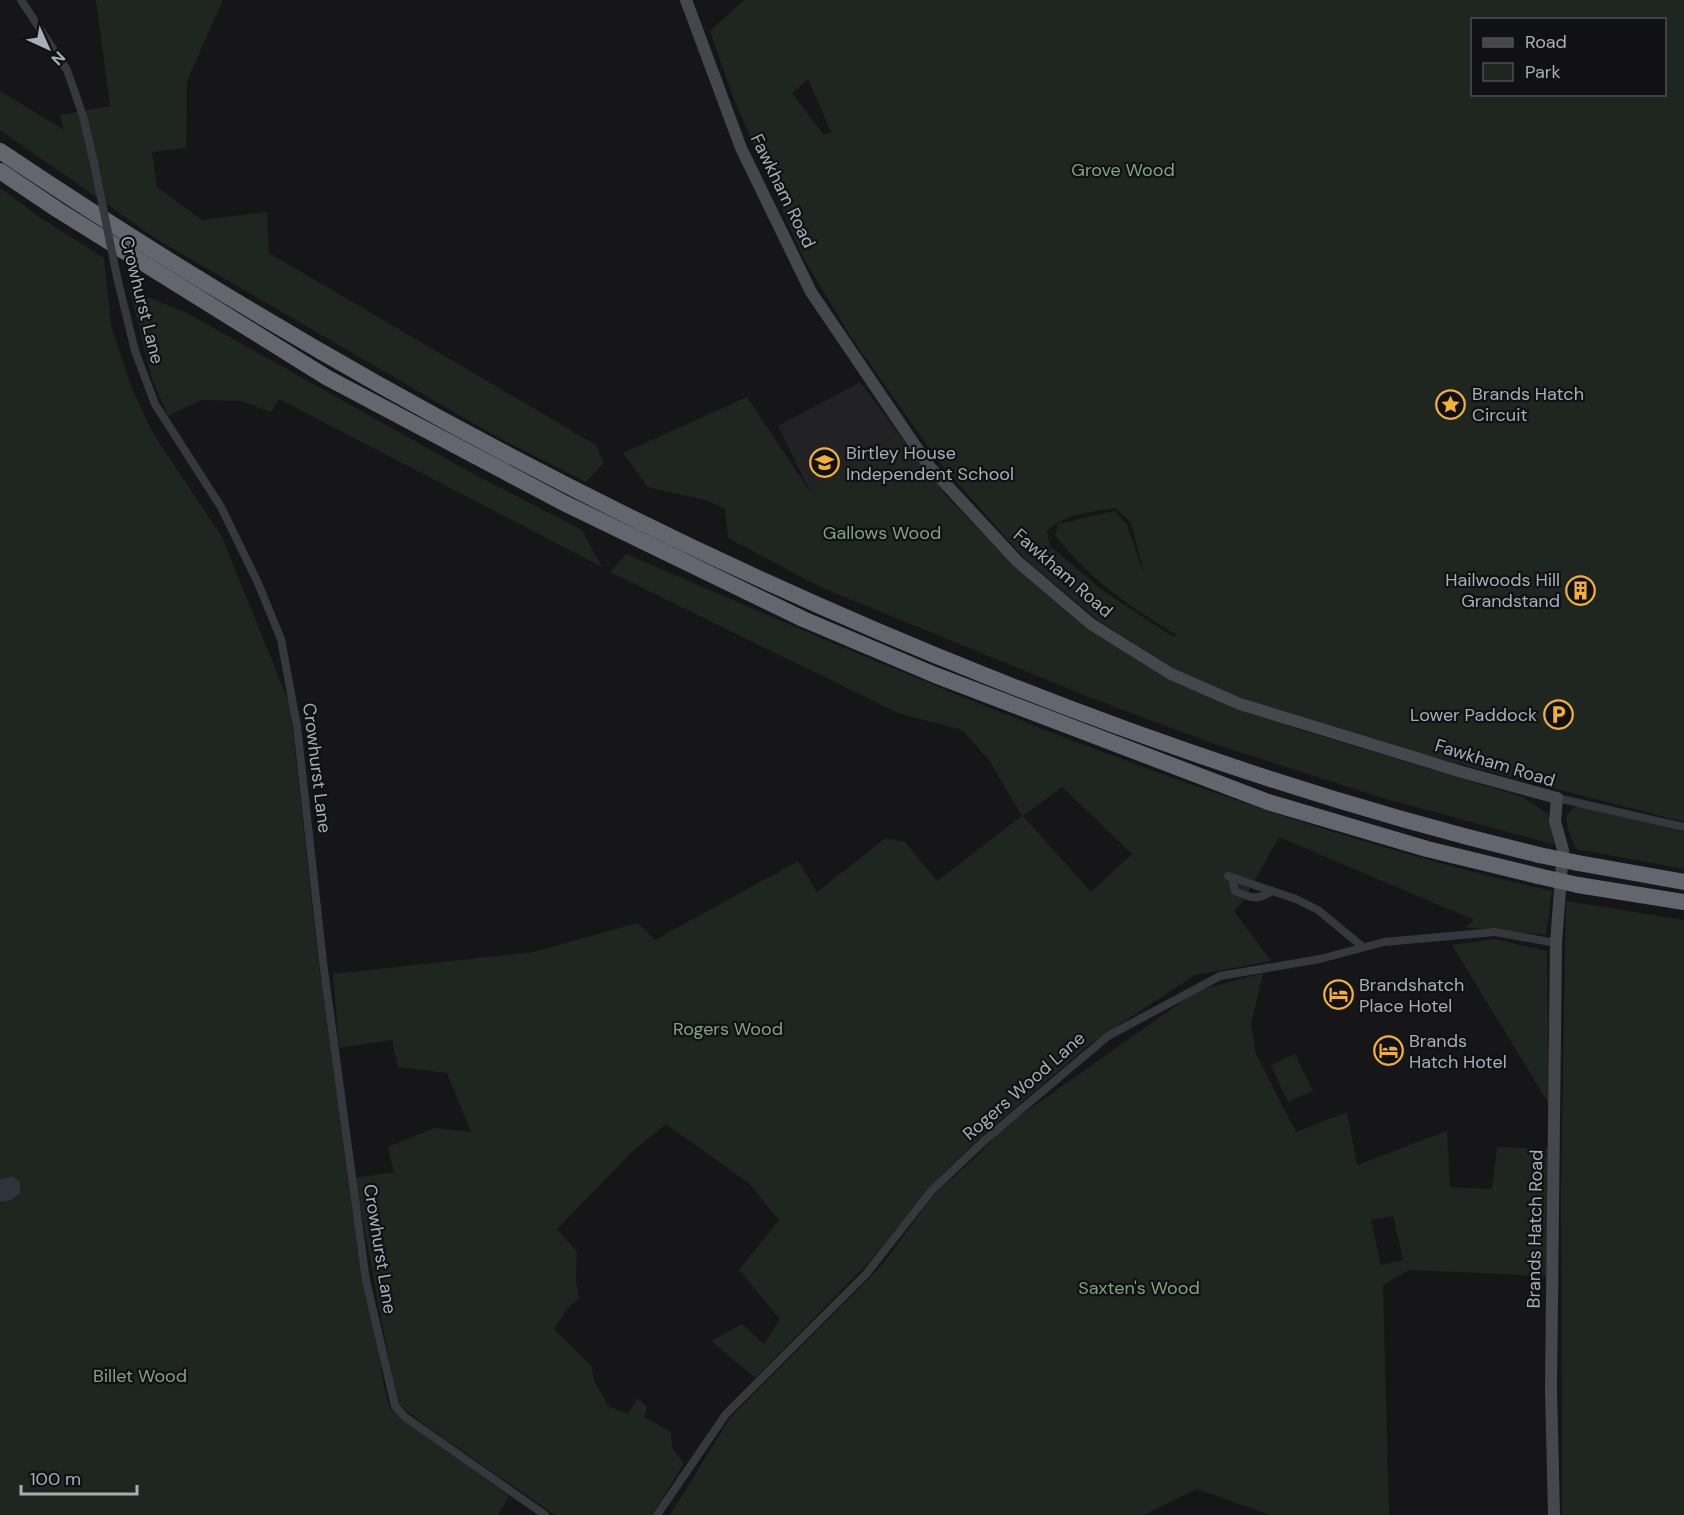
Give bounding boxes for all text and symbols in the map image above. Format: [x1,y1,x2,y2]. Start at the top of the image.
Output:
north arrow [18,18,78,78]
legend [1471,18,1666,96]
text: Road [1525,30,1567,54]
text: N [47,47,70,70]
text: Park [1525,60,1561,84]
street label: Fawkham Road [745,130,821,252]
park label: Grove Wood [1071,158,1175,182]
street label: Crowhurst Lane [115,234,169,366]
place label: Brands Hatch Circuit [1472,382,1584,427]
place icon: Brands Hatch Circuit [1435,388,1467,420]
place label: Birtley House Independent School [846,441,1014,486]
school or university icon: Birtley House Independent School [809,447,841,479]
park label: Gallows Wood [823,521,941,545]
street label: Fawkham Road [1008,523,1118,623]
place label: Hailwoods Hill Grandstand [1445,568,1560,613]
building icon: Hailwoods Hill Grandstand [1565,574,1597,606]
parking icon: Lower Paddock [1542,699,1574,731]
street label: Crowhurst Lane [297,702,337,834]
place label: Lower Paddock [1410,703,1537,727]
street label: Fawkham Road [1432,733,1558,793]
place label: Brandshatch Place Hotel [1359,973,1464,1018]
hotel icon: Brandshatch Place Hotel [1322,979,1354,1011]
park label: Rogers Wood [673,1017,783,1041]
street label: Rogers Wood Lane [958,1026,1090,1146]
place label: Brands Hatch Hotel [1409,1029,1507,1074]
hotel icon: Brands Hatch Hotel [1372,1035,1404,1067]
street label: Brands Hatch Road [1522,1149,1548,1309]
street label: Crowhurst Lane [358,1182,402,1316]
park label: Saxten's Wood [1078,1276,1200,1300]
park label: Billet Wood [93,1364,187,1388]
scale bar [21,1458,136,1496]
text: 100 m [30,1467,81,1491]

